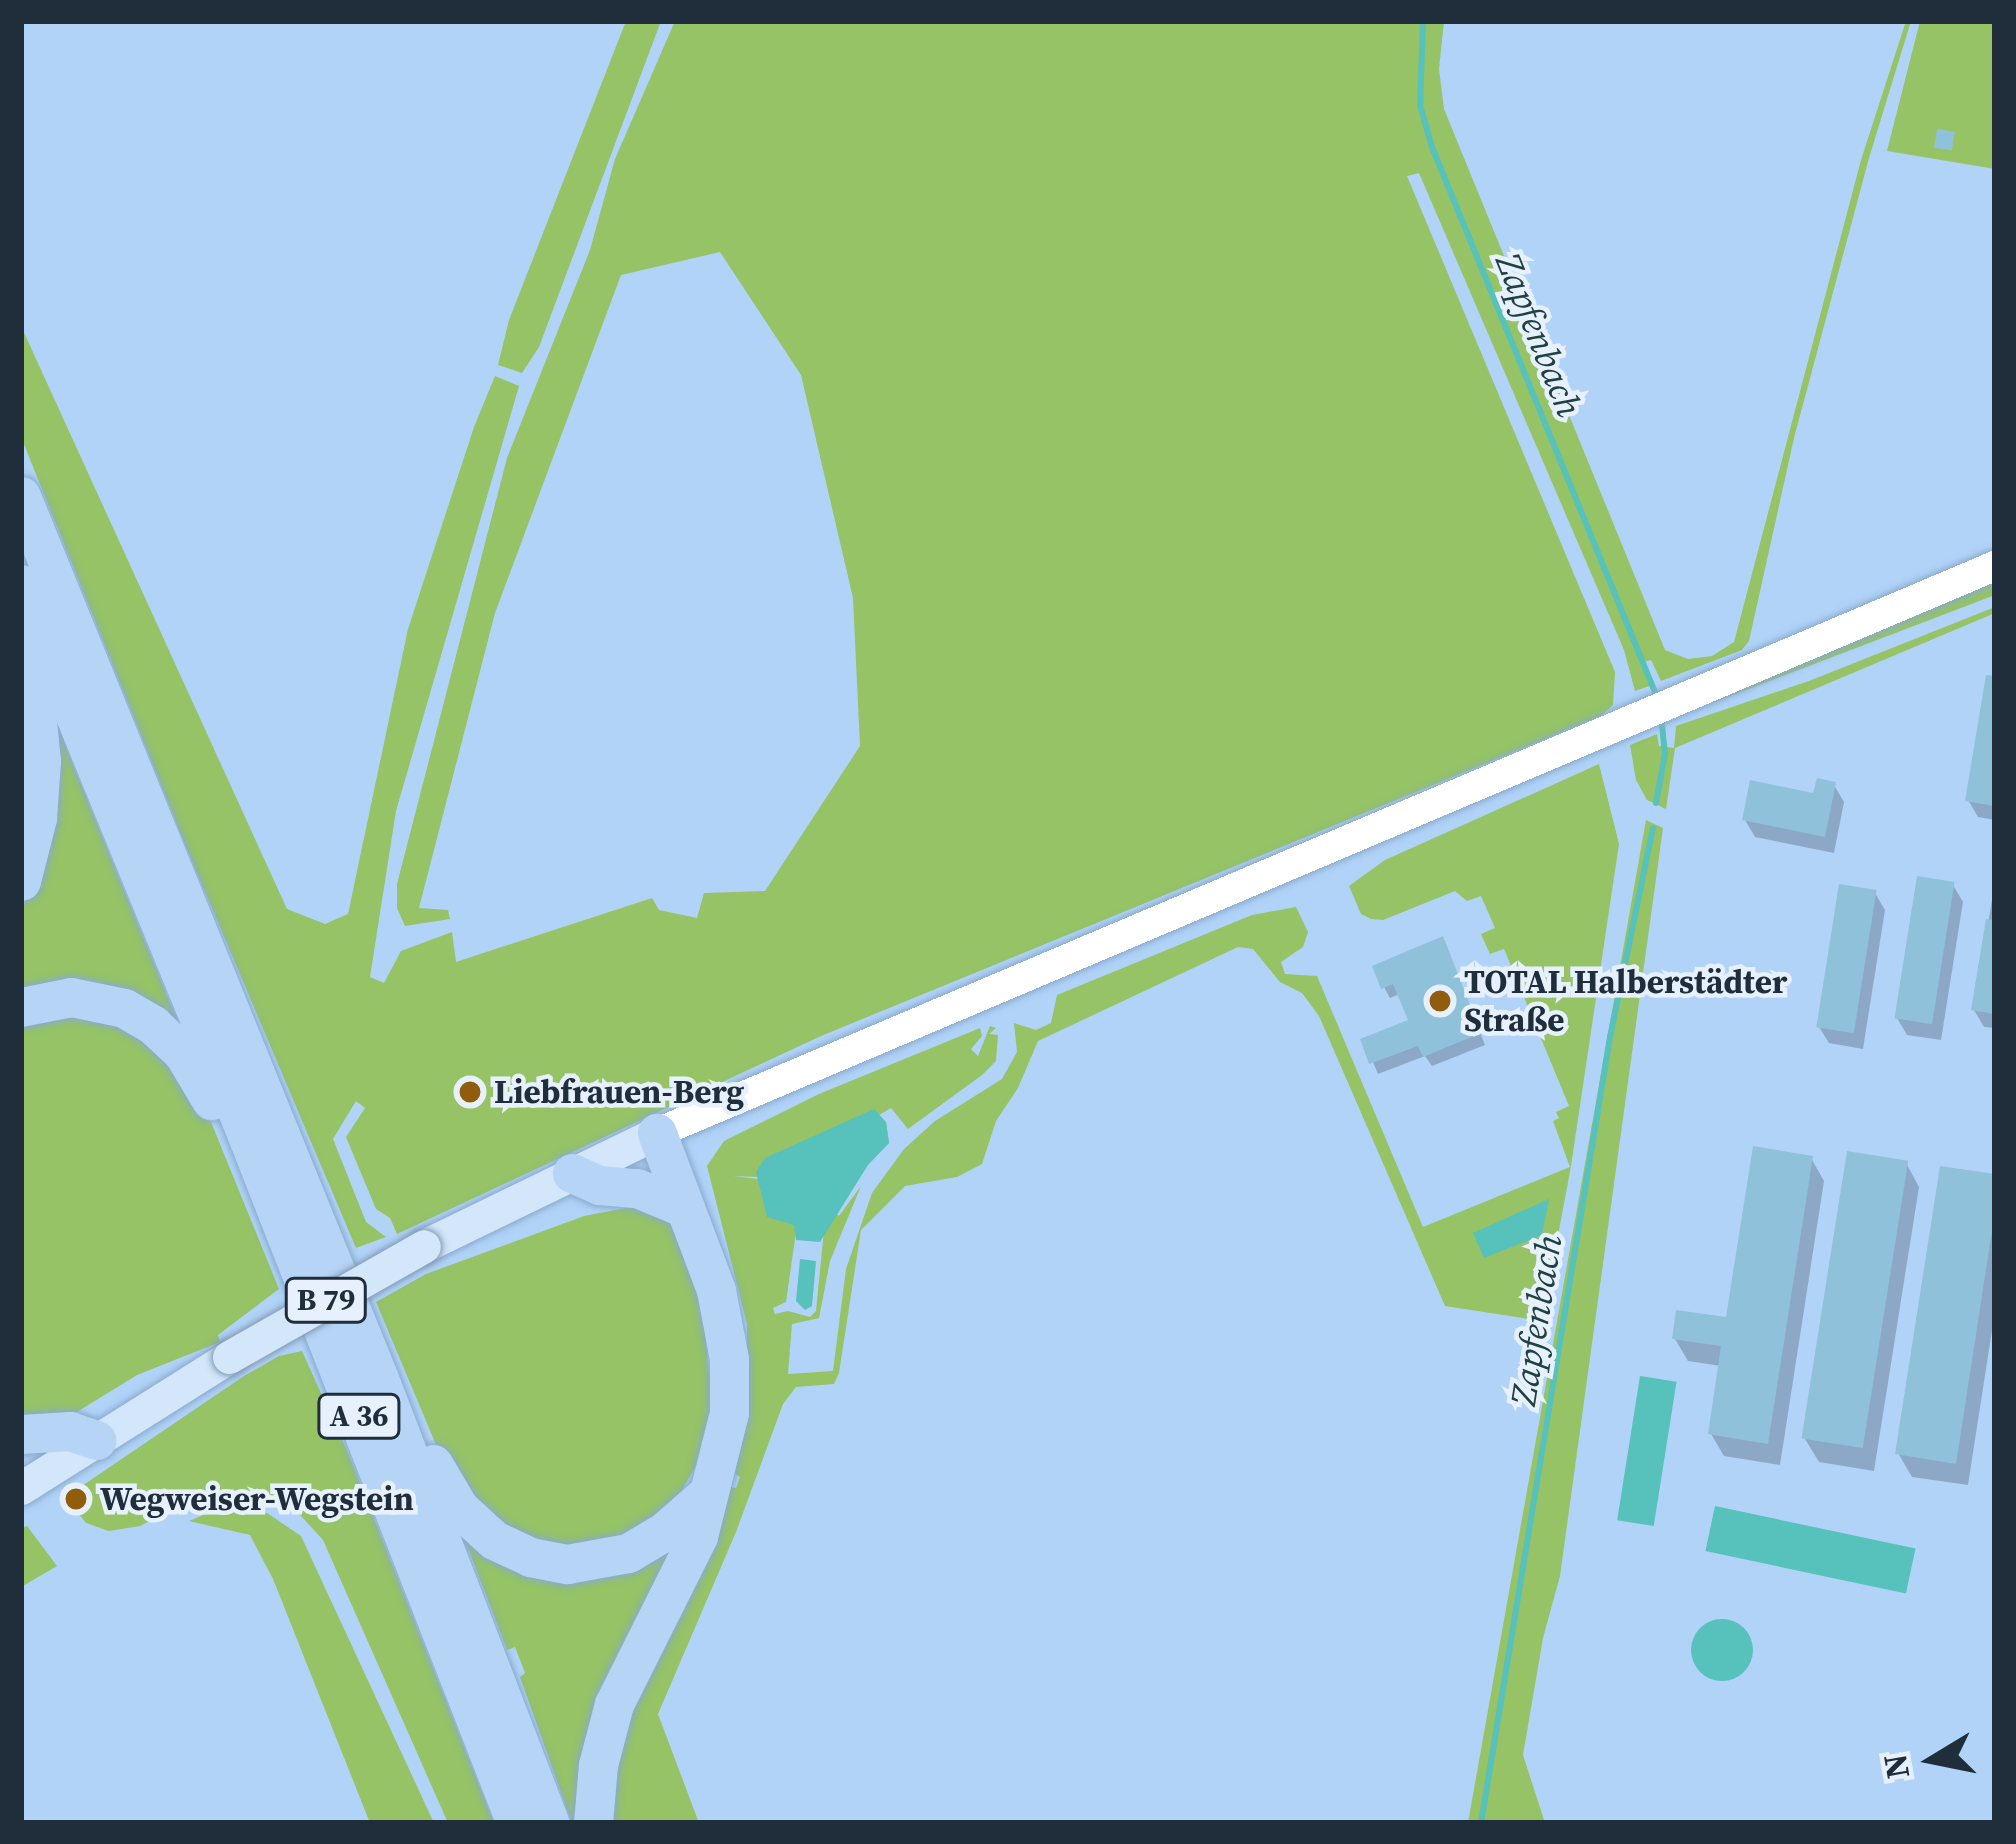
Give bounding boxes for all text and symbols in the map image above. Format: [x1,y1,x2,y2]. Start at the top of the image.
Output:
water label: Zapfenbach [1487,247,1591,423]
place label: TOTAL Halberstädter Straße [1464,962,1787,1040]
marker: TOTAL Halberstädter Straße [1427,988,1453,1014]
place label: Liebfrauen-Berg [494,1072,744,1112]
marker: Liebfrauen-Berg [457,1079,483,1105]
water label: Zapfenbach [1501,1232,1571,1408]
road number: B 79 [284,1276,368,1324]
road number: A 36 [317,1392,401,1440]
place label: Wegweiser-Wegstein [100,1479,414,1519]
marker: Wegweiser-Wegstein [63,1486,89,1512]
north arrow [1872,1700,1992,1820]
text: N [1872,1751,1920,1782]

